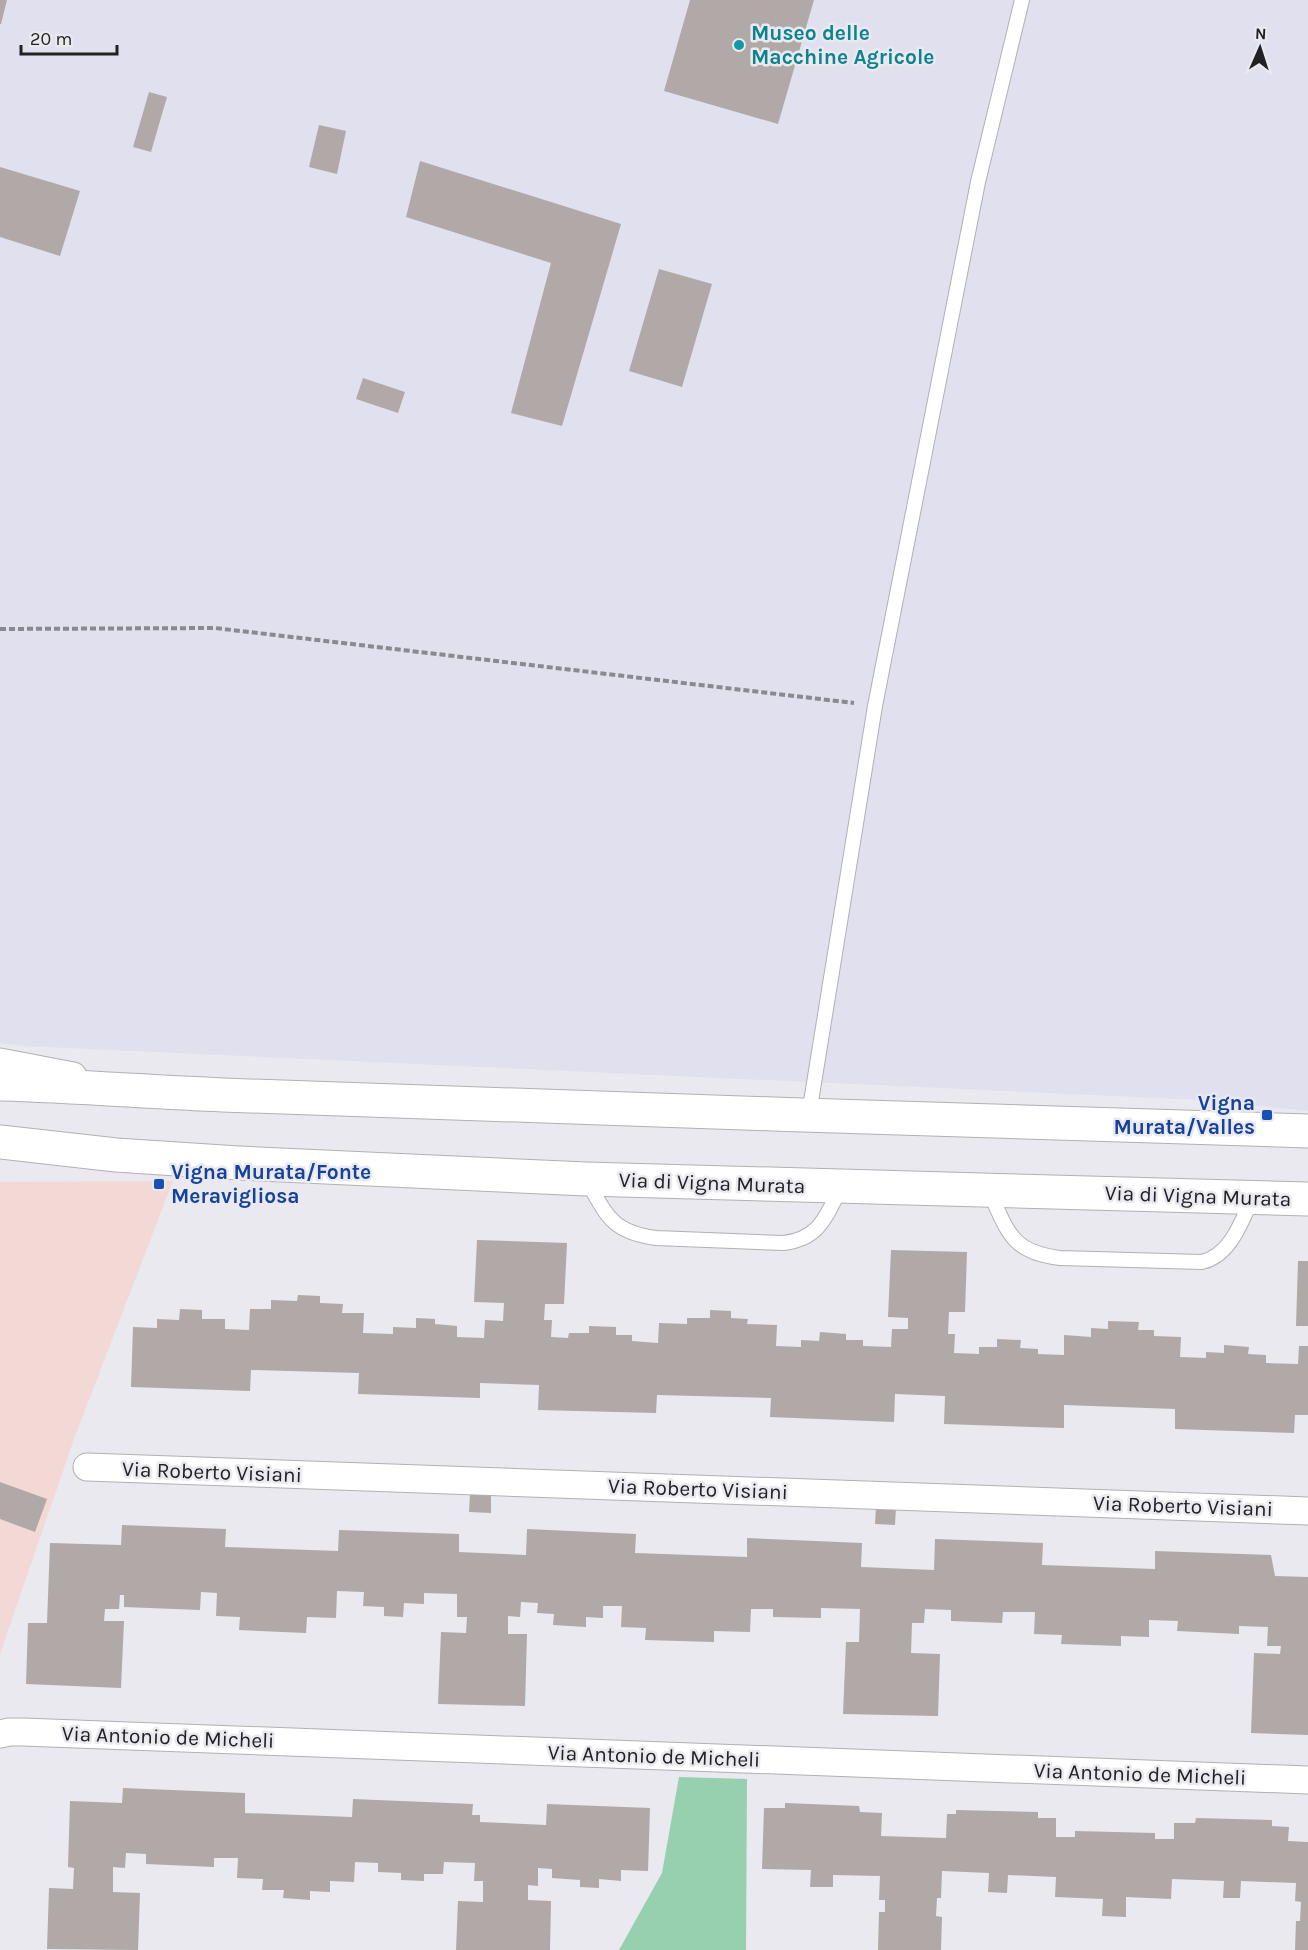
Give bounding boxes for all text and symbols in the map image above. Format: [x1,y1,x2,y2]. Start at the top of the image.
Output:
scale bar [21,18,117,56]
north arrow [1230,18,1290,78]
place label: Museo delle Macchine Agricole [751,21,934,69]
text: N [1255,24,1267,43]
text: 20 m [30,28,72,50]
marker: Museo delle Macchine Agricole [732,38,746,52]
place label: Vigna Murata/Valles [1113,1091,1255,1139]
marker: Vigna Murata/Valles [1260,1108,1274,1122]
place label: Vigna Murata/Fonte Meravigliosa [171,1160,371,1208]
street label: Via di Vigna Murata [618,1168,806,1198]
marker: Vigna Murata/Fonte Meravigliosa [152,1177,166,1191]
street label: Via di Vigna Murata [1104,1181,1292,1211]
street label: Via Roberto Visiani [122,1457,302,1487]
street label: Via Roberto Visiani [608,1474,788,1504]
street label: Via Roberto Visiani [1093,1491,1273,1521]
street label: Via Antonio de Micheli [61,1721,275,1753]
street label: Via Antonio de Micheli [547,1740,761,1772]
street label: Via Antonio de Micheli [1033,1758,1247,1790]

